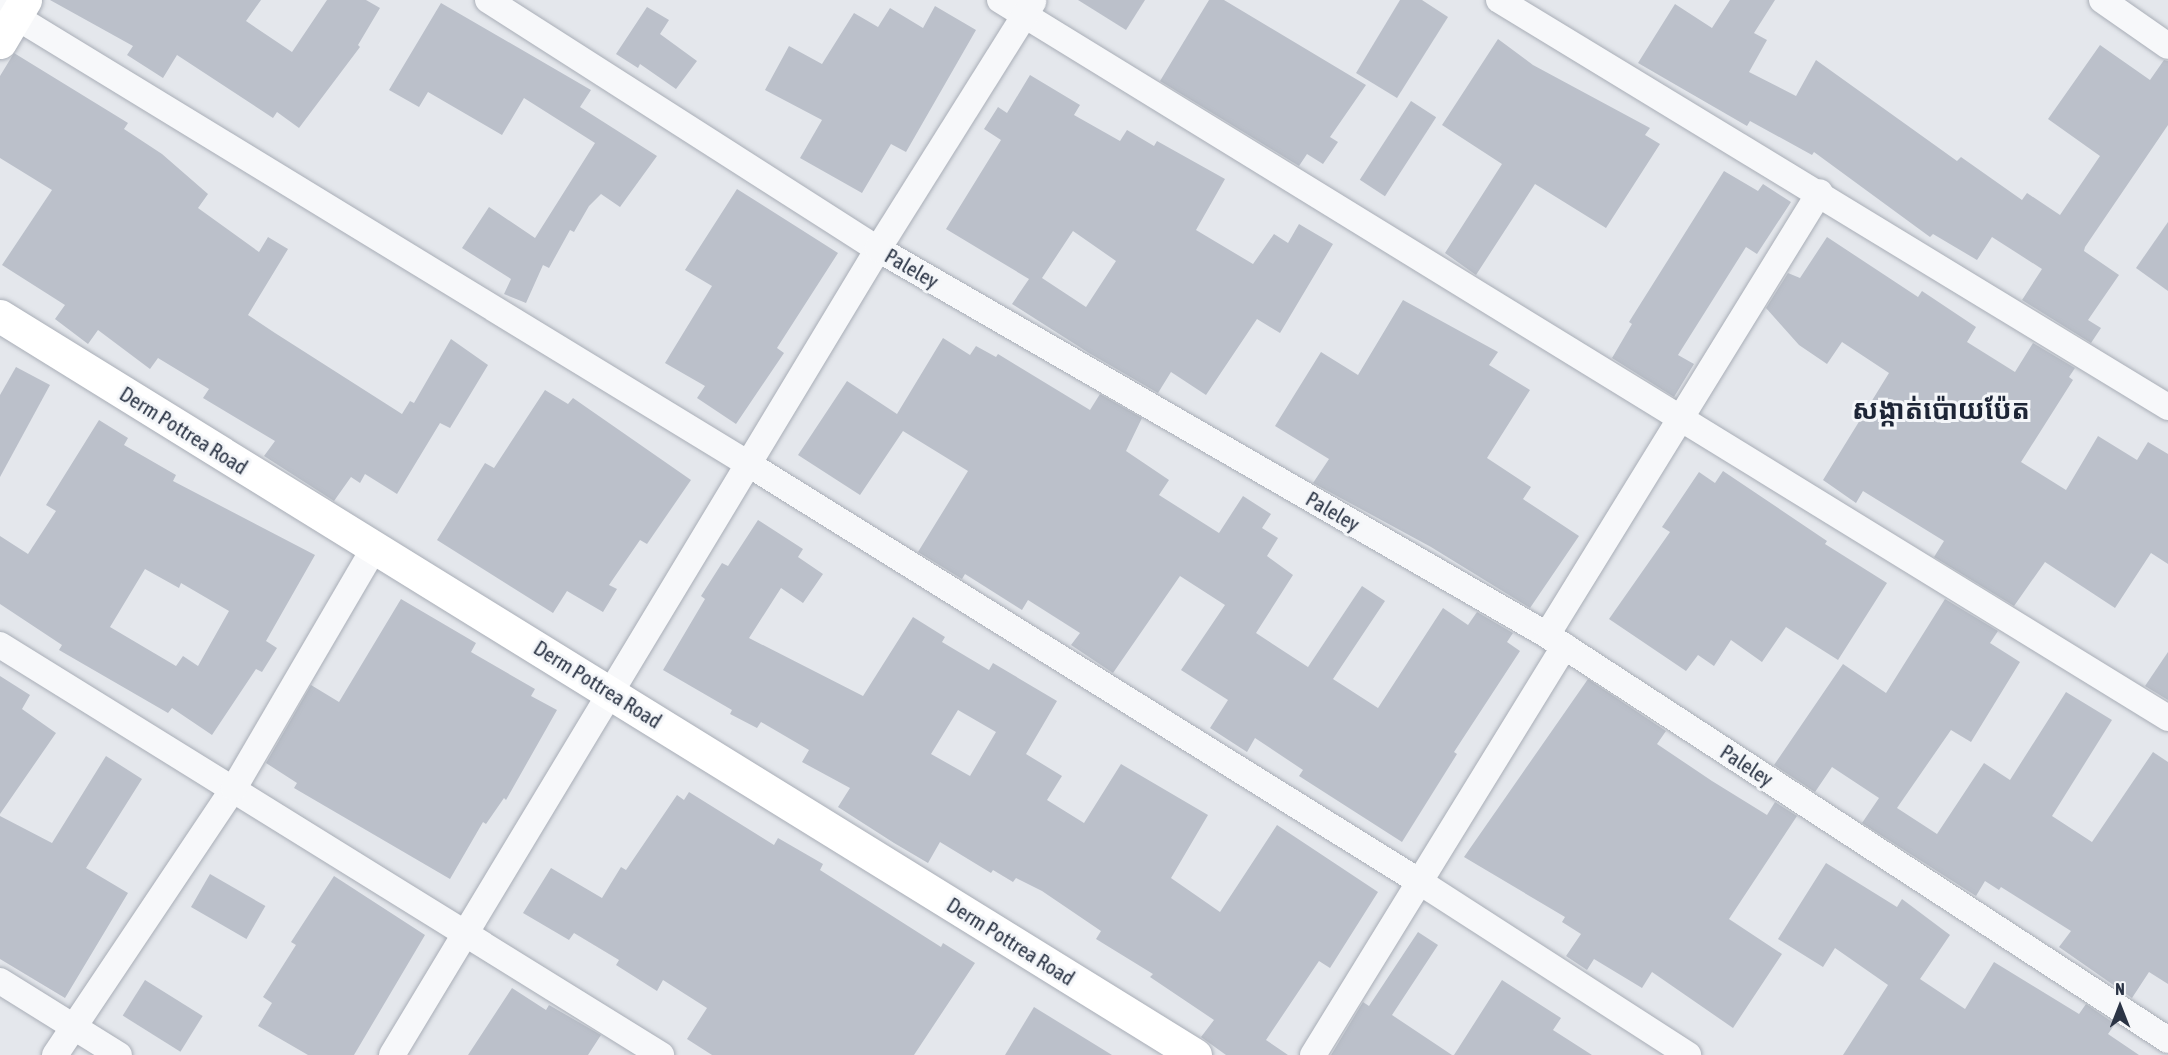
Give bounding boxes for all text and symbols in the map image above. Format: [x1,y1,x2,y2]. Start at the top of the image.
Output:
street label: Paleley [881,243,943,293]
street label: Derm Pottrea Road [115,381,253,479]
district label: សង្កាត់ប៉ោយប៉ែត [1852,394,2030,426]
street label: Paleley [1302,486,1364,536]
street label: Derm Pottrea Road [529,635,667,733]
street label: Paleley [1716,739,1778,791]
street label: Derm Pottrea Road [942,892,1080,990]
north arrow [2090,977,2150,1037]
text: N [2115,980,2125,998]

